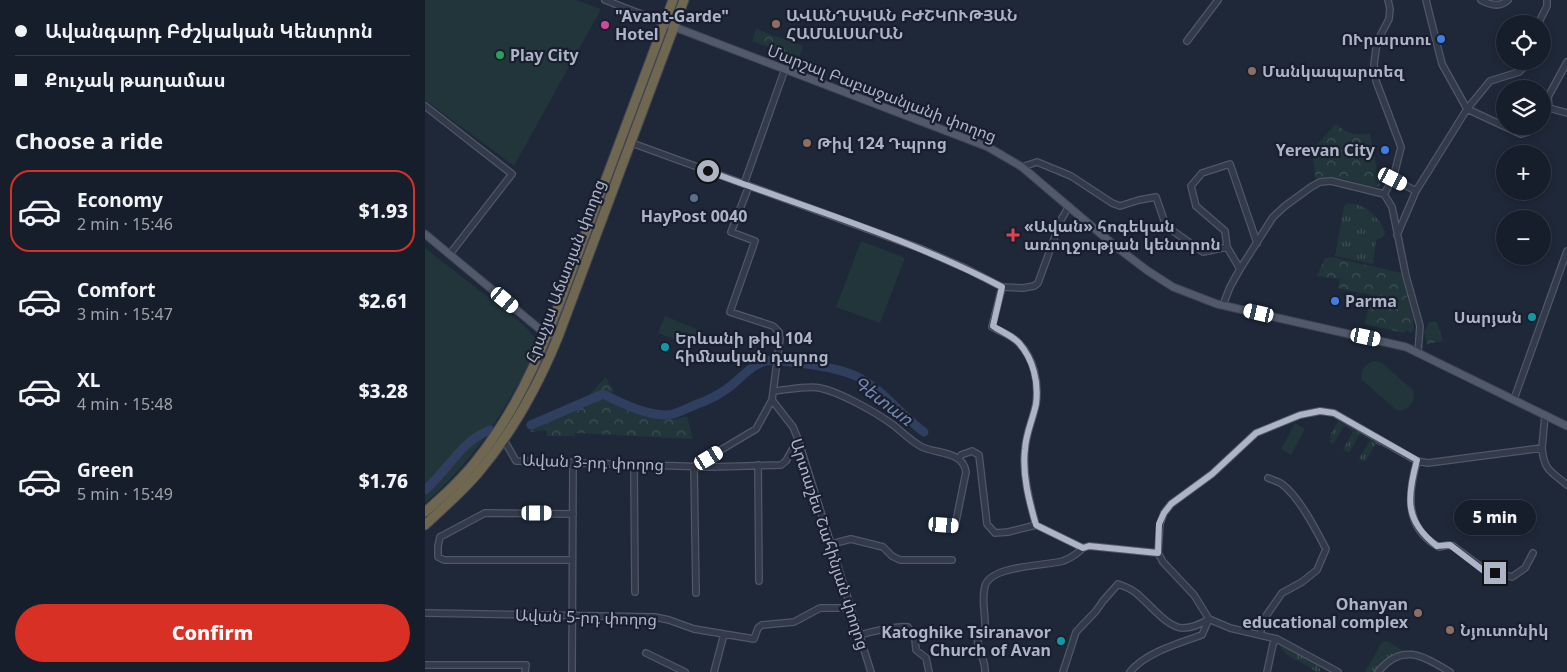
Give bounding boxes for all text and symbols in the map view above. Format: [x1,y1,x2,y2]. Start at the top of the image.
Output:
place label: ԱՎԱՆԴԱԿԱՆ ԲԺՇԿՈՒԹՅԱՆ ՀԱՄԱԼՍԱՐԱՆ [786,4,1018,44]
place label: "Avant-Garde" Hotel [615,5,729,45]
map controls [1496,15,1551,265]
button: locate [1496,15,1551,70]
text: Ավանգարդ Բժշկական Կենտրոն [45,18,373,44]
marker: ԱՎԱՆԴԱԿԱՆ ԲԺՇԿՈՒԹՅԱՆ ՀԱՄԱԼՍԱՐԱՆ [770,18,782,30]
marker: "Avant-Garde" Hotel [599,19,611,31]
place label: ՈՒրարտու [1342,28,1431,50]
marker: ՈՒրարտու [1435,33,1447,45]
street label: Մարշալ Բաբաջանյանի փողոց [764,39,1000,147]
place label: Play City [510,44,580,66]
marker: Play City [494,49,506,61]
place label: Մանկապարտեզ [1262,60,1404,82]
marker: Մանկապարտեզ [1246,65,1258,77]
text: Քուչակ թաղամաս [45,67,226,93]
button: layers [1496,80,1551,135]
text: Choose a ride [15,125,163,155]
place label: Թիվ 124 Դպրոց [817,132,947,154]
marker: Թիվ 124 Դպրոց [801,137,813,149]
place label: Yerevan City [1276,139,1376,161]
marker: Yerevan City [1379,144,1391,156]
button: + [1496,145,1551,200]
route start [697,160,719,182]
car [1376,166,1409,192]
street label: Հրաչյա Աճառյան փողոց [520,176,610,366]
text: Economy [77,187,163,213]
icon: car [17,189,62,234]
marker: HayPost 0040 [688,192,700,204]
text: $1.93 [359,198,408,224]
place label: HayPost 0040 [641,205,747,227]
button: − [1496,210,1551,265]
text: 2 min · 15:46 [77,213,173,235]
place label: «Ավան» հոգեկան առողջության կենտրոն [1024,215,1221,255]
marker: «Ավան» հոգեկան առողջության կենտրոն [1006,228,1020,242]
text: Comfort [77,277,156,303]
icon: car [17,279,62,324]
car [488,285,521,315]
text: $2.61 [359,288,408,314]
place label: Parma [1345,290,1397,312]
marker: Parma [1329,295,1341,307]
car [1242,302,1275,324]
text: 3 min · 15:47 [77,303,173,325]
place label: Սարյան [1454,306,1522,328]
marker: Սարյան [1526,311,1538,323]
place label: Երևանի թիվ 104 հիմնական դպրոց [675,327,829,367]
car [1349,327,1382,347]
marker: Երևանի թիվ 104 հիմնական դպրոց [659,341,671,353]
text: XL [77,367,100,393]
icon: car [17,369,62,414]
water label: Գետառ [849,370,919,431]
text: $3.28 [359,378,408,404]
text: 4 min · 15:48 [77,393,173,415]
street label: Արտաշես Շահինյան փողոց [785,435,875,653]
car [692,444,725,472]
street label: Ավան 3-րդ փողոց [521,449,665,475]
text: Green [77,457,134,483]
icon: car [17,459,62,504]
text: $1.76 [359,468,408,494]
text: 5 min · 15:49 [77,483,173,505]
callout: 5 min [1454,500,1536,536]
car [522,506,552,521]
text: 5 min [1473,506,1517,528]
car [928,516,959,534]
route end [1484,562,1506,584]
place label: Ohanyan educational complex [1242,593,1409,633]
button: Confirm [15,604,410,662]
street label: Ավան 5-րդ փողոց [514,604,658,630]
marker: Ohanyan educational complex [1412,607,1424,619]
place label: Նյուտոնիկ [1460,619,1548,641]
place label: Katoghike Tsiranavor Church of Avan [881,621,1051,661]
marker: Նյուտոնիկ [1444,624,1456,636]
marker: Katoghike Tsiranavor Church of Avan [1055,635,1067,647]

